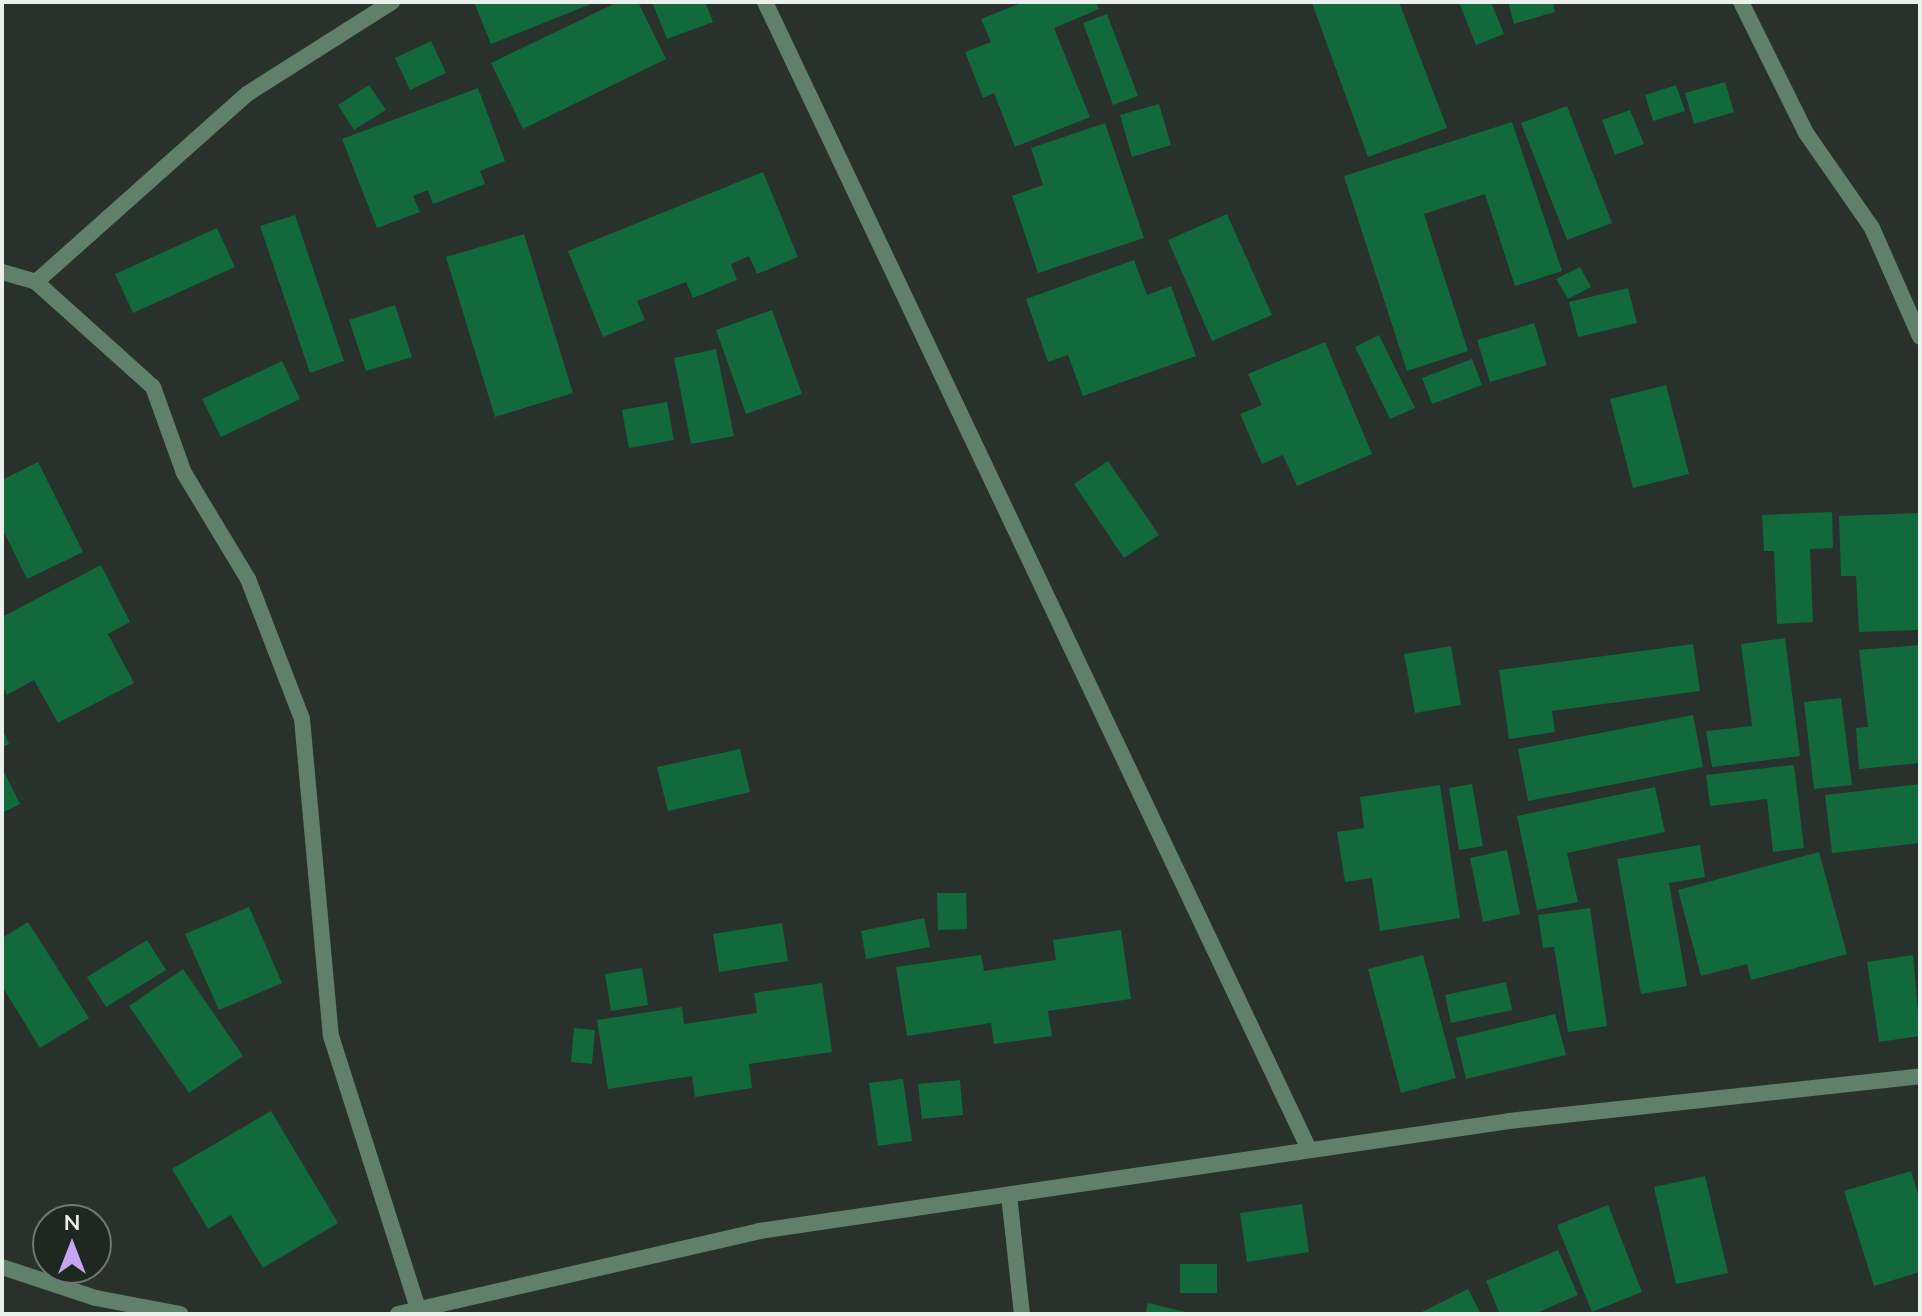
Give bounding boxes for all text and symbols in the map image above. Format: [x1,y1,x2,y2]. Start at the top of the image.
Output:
north arrow [32,1204,112,1284]
text: N [64,1208,80,1236]

